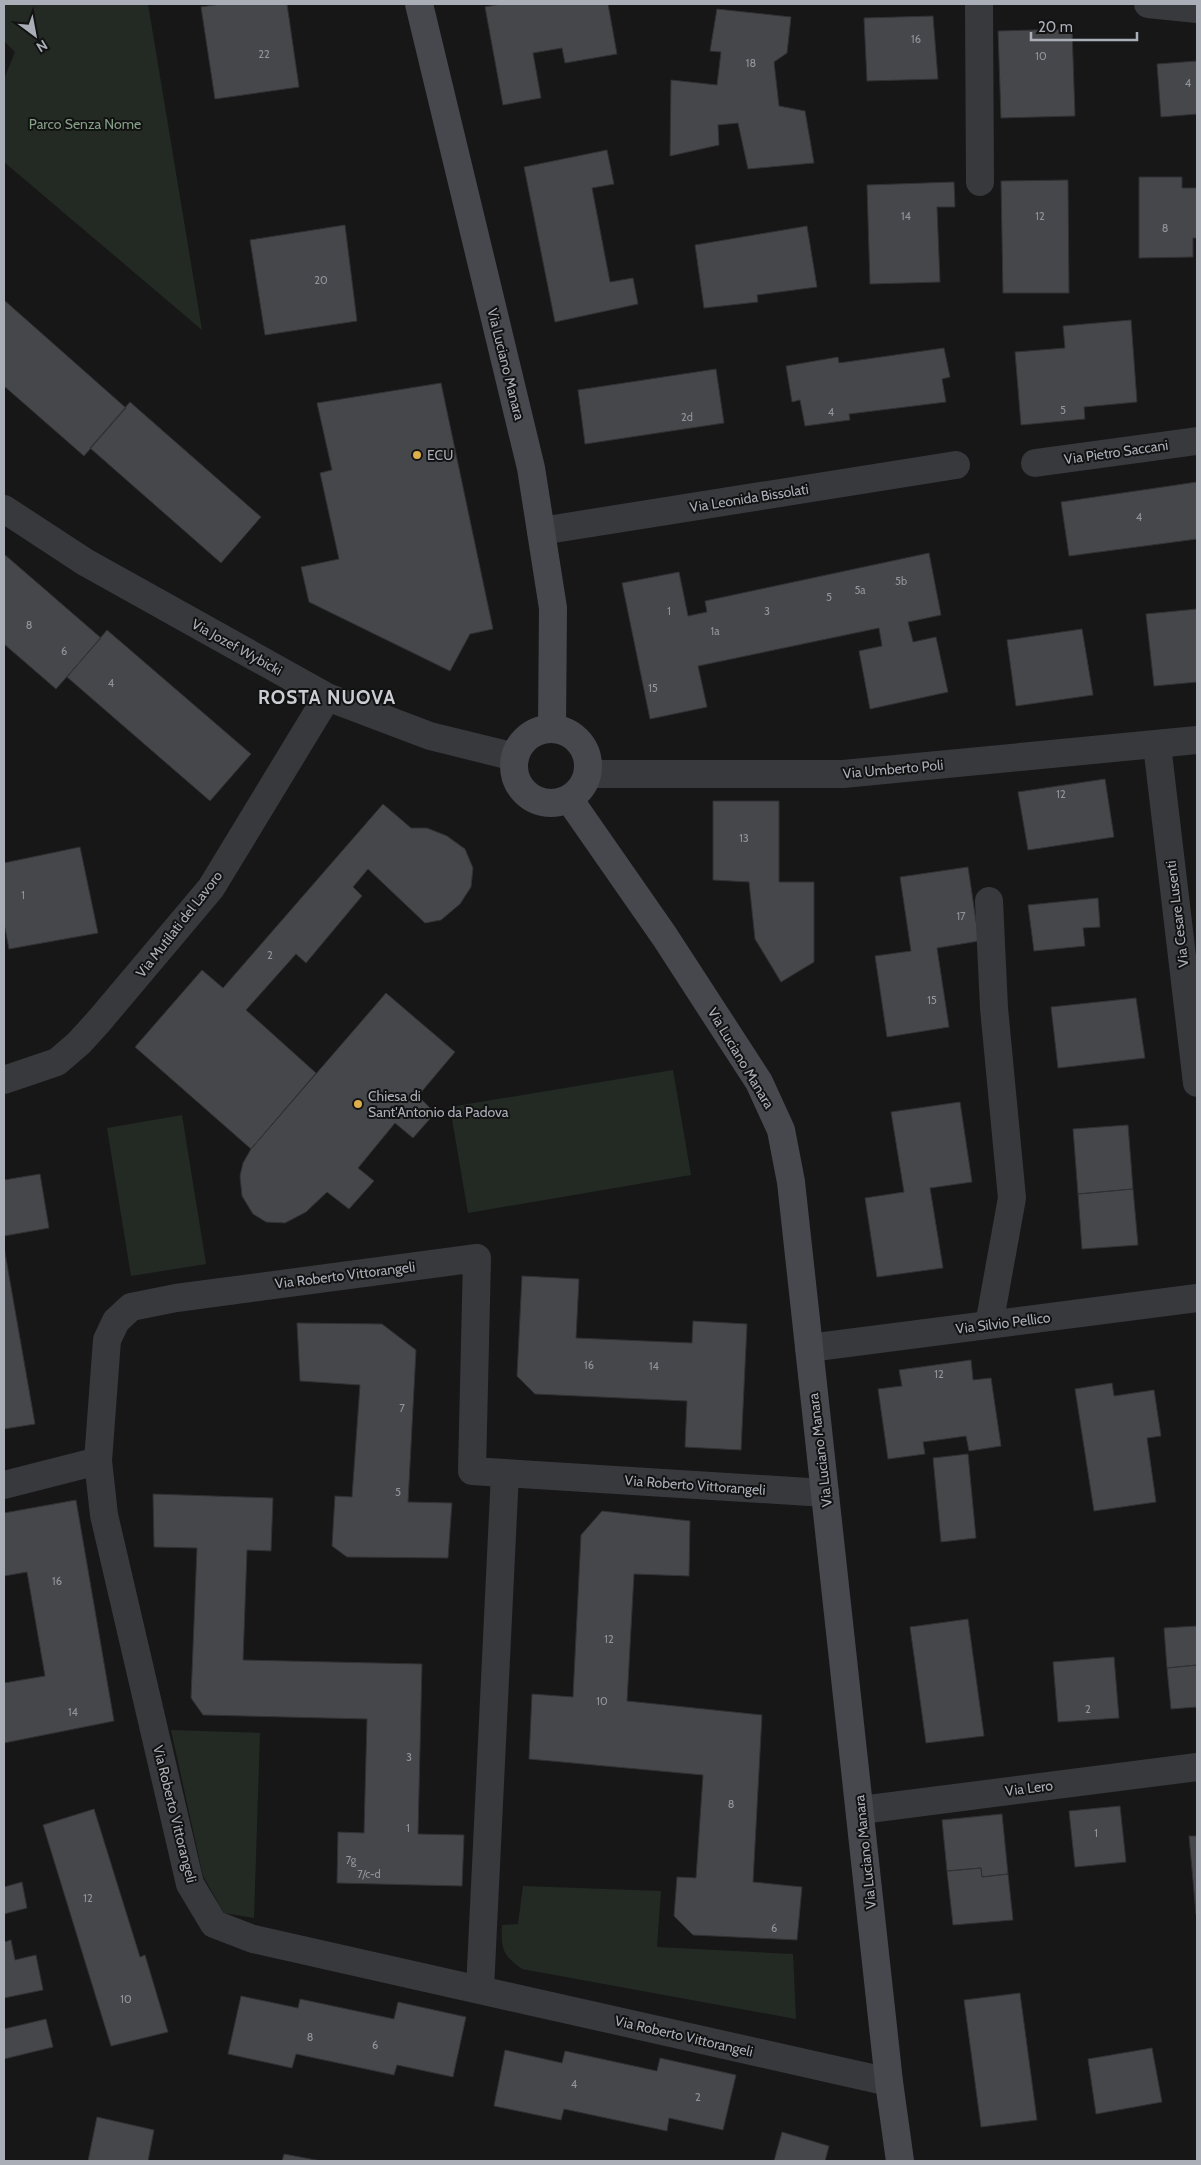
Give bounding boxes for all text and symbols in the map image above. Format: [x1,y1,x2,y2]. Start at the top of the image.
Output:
north arrow [10,10,60,60]
scale bar [1031,10,1137,42]
text: 20 m [1038,18,1073,36]
house number: 16 [911,32,921,46]
text: N [33,36,51,56]
house number: 22 [258,47,270,61]
house number: 10 [1035,49,1047,63]
house number: 18 [746,56,756,70]
house number: 4 [1185,76,1192,90]
park label: Parco Senza Nome [29,115,141,133]
house number: 14 [901,209,912,223]
house number: 12 [1035,209,1045,223]
house number: 8 [1162,221,1168,235]
house number: 20 [314,273,328,287]
street label: Via Luciano Manara [483,306,529,422]
house number: 5 [1060,403,1066,417]
house number: 4 [828,405,835,419]
house number: 2d [681,410,693,424]
street label: Via Pietro Saccani [1063,436,1169,468]
place label: ECU [427,446,453,464]
marker: ECU [411,449,423,461]
street label: Via Leonida Bissolati [688,480,810,516]
house number: 4 [1136,510,1143,524]
house number: 5b [895,574,907,588]
house number: 5a [854,583,866,597]
house number: 5 [826,590,832,604]
house number: 1 [667,604,671,618]
house number: 3 [764,604,770,618]
street label: Via Jozef Wybicki [189,615,285,679]
house number: 8 [26,618,32,632]
house number: 1a [711,624,720,638]
house number: 6 [61,644,67,658]
house number: 4 [108,676,115,690]
house number: 15 [648,681,658,695]
district label: ROSTA NUOVA [258,686,396,709]
street label: Via Umberto Poli [842,756,944,782]
house number: 12 [1056,787,1066,801]
house number: 13 [739,831,749,845]
street label: Via Cesare Lusenti [1162,860,1192,968]
street label: Via Mutilati del Lavoro [132,867,226,981]
house number: 1 [21,888,25,902]
house number: 17 [956,909,966,923]
house number: 2 [267,948,273,962]
house number: 15 [927,993,937,1007]
street label: Via Luciano Manara [704,1004,778,1112]
place label: Chiesa di Sant'Antonio da Padova [368,1087,509,1121]
marker: Chiesa di Sant'Antonio da Padova [352,1098,364,1110]
street label: Via Roberto Vittorangeli [274,1257,416,1293]
street label: Via Silvio Pellico [955,1308,1052,1338]
house number: 16 [584,1358,594,1372]
house number: 14 [649,1359,660,1373]
house number: 12 [934,1367,944,1381]
street label: Via Luciano Manara [804,1392,836,1508]
house number: 7 [399,1401,405,1415]
street label: Via Roberto Vittorangeli [624,1471,766,1499]
house number: 5 [395,1485,401,1499]
house number: 16 [52,1574,62,1588]
house number: 12 [604,1632,614,1646]
house number: 10 [596,1694,608,1708]
house number: 2 [1085,1702,1091,1716]
house number: 14 [68,1705,79,1719]
street label: Via Roberto Vittorangeli [149,1743,201,1885]
house number: 3 [406,1750,412,1764]
street label: Via Lero [1004,1776,1054,1800]
street label: Via Luciano Manara [850,1794,880,1910]
house number: 8 [728,1797,734,1811]
house number: 1 [406,1821,410,1835]
house number: 1 [1094,1826,1098,1840]
house number: 7g [346,1853,357,1867]
house number: 7/c-d [357,1867,381,1881]
house number: 12 [83,1891,93,1905]
house number: 6 [771,1921,777,1935]
house number: 10 [120,1992,132,2006]
street label: Via Roberto Vittorangeli [613,2011,755,2061]
house number: 8 [307,2030,313,2044]
house number: 6 [372,2038,378,2052]
house number: 4 [571,2077,578,2091]
house number: 2 [695,2090,701,2104]

